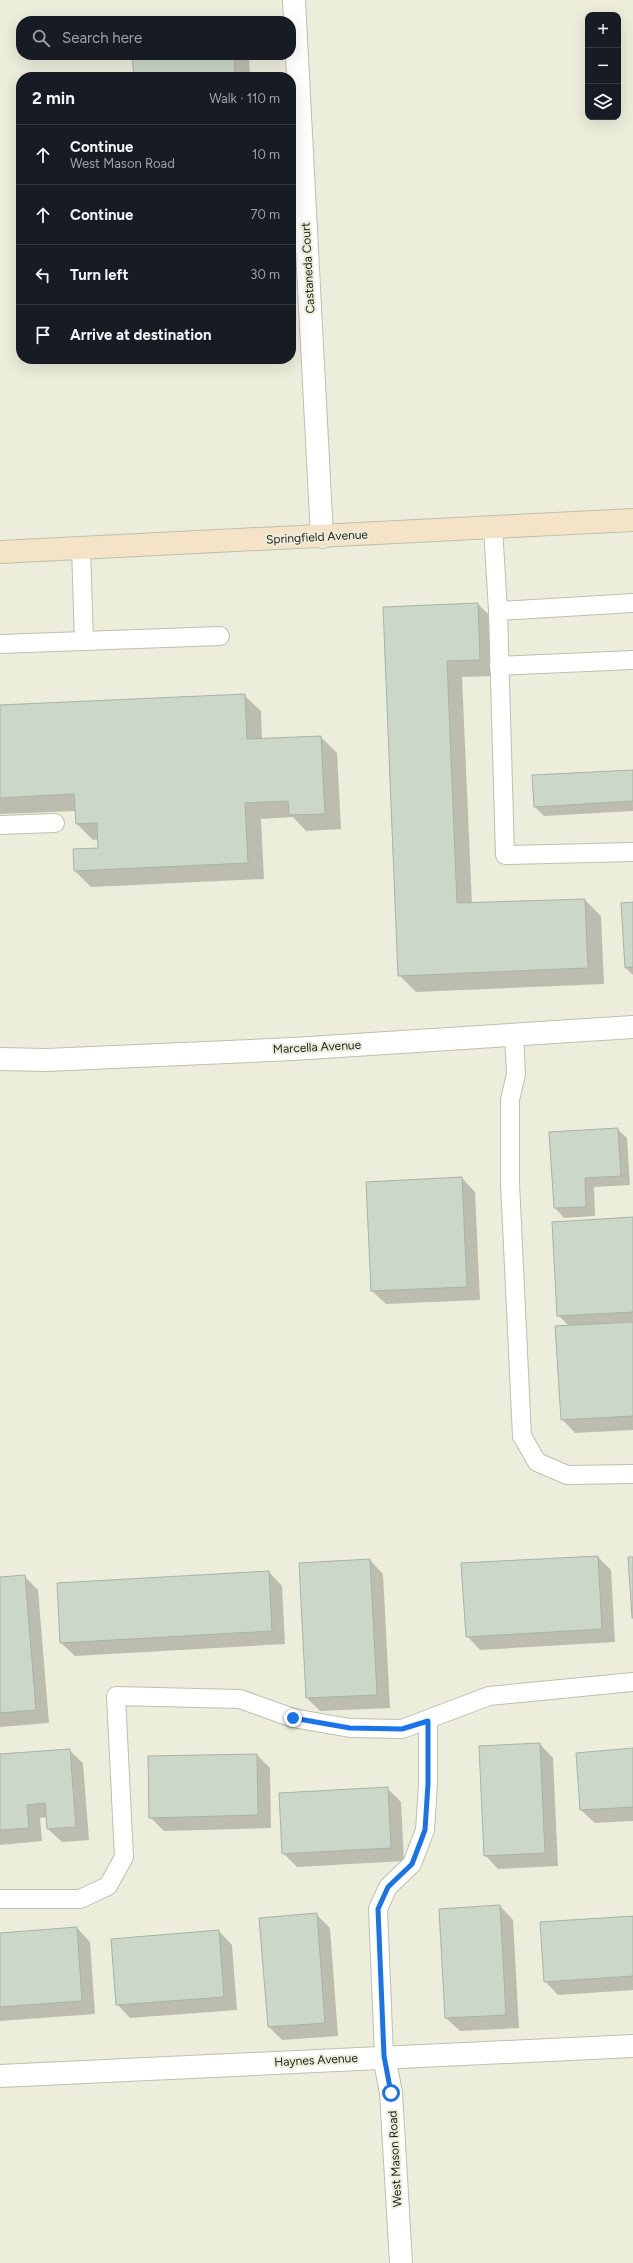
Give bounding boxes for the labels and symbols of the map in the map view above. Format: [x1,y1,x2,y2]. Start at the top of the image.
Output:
street label: Castaneda Court [299,222,317,314]
street label: Springfield Avenue [266,527,369,547]
street label: Marcella Avenue [273,1038,362,1056]
route end [284,1709,302,1727]
street label: Haynes Avenue [274,2051,359,2069]
route start [382,2084,400,2102]
street label: West Mason Road [385,2110,405,2208]

